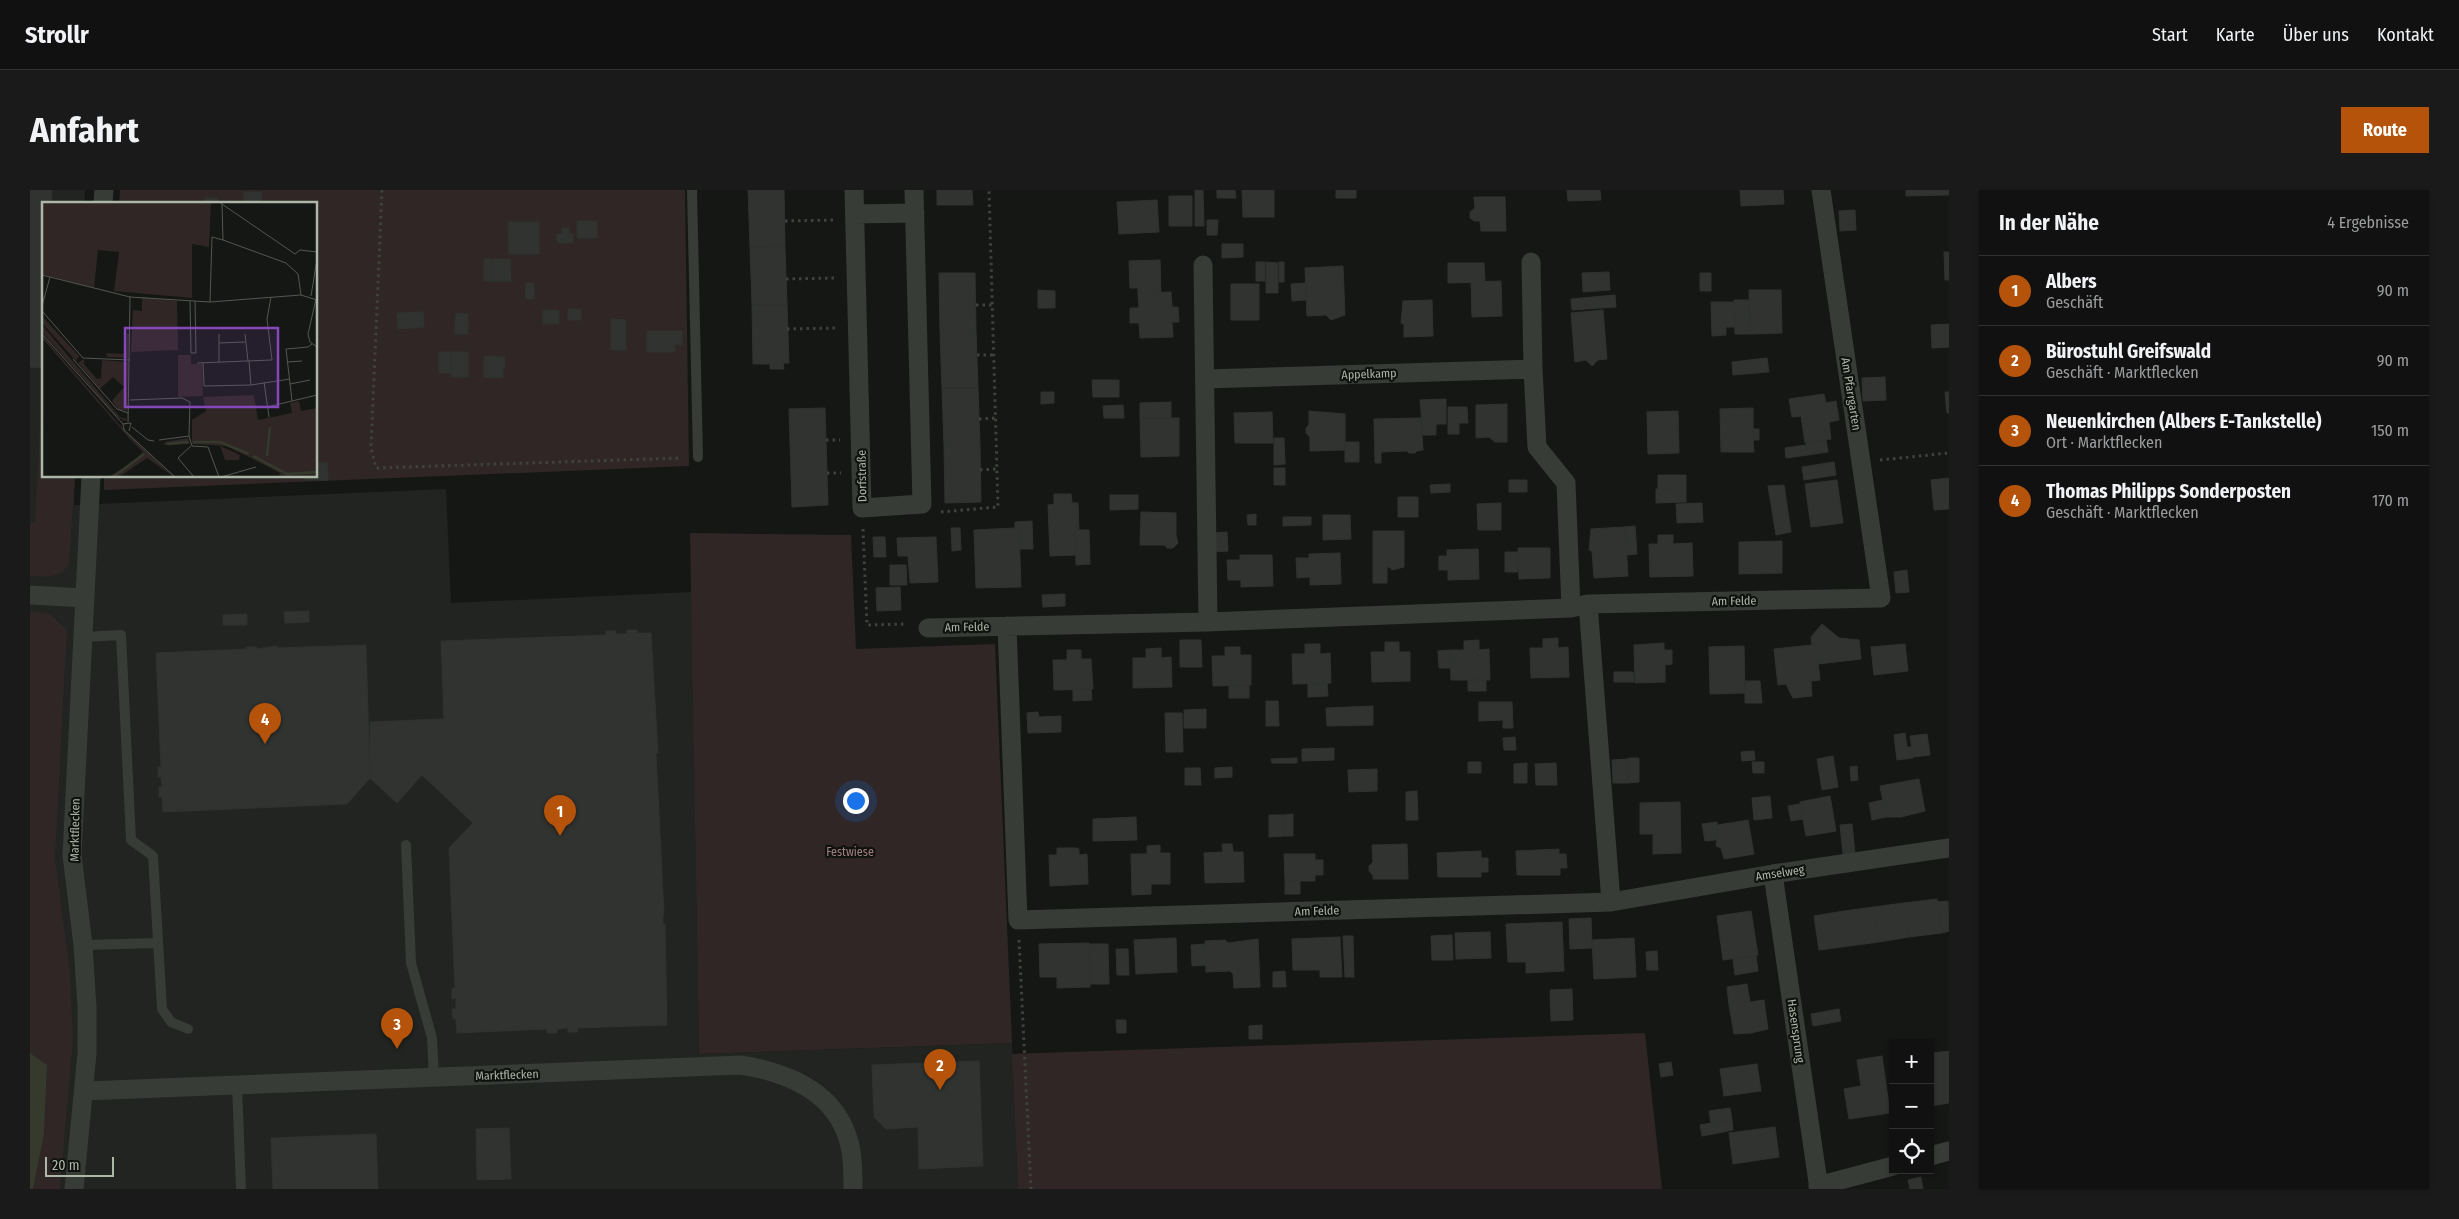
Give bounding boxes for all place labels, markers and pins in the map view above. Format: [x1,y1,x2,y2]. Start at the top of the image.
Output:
pin: 4 [249,703,281,744]
pin: 1 [544,795,576,836]
pin: 3 [381,1008,413,1049]
pin: 2 [924,1049,956,1090]

